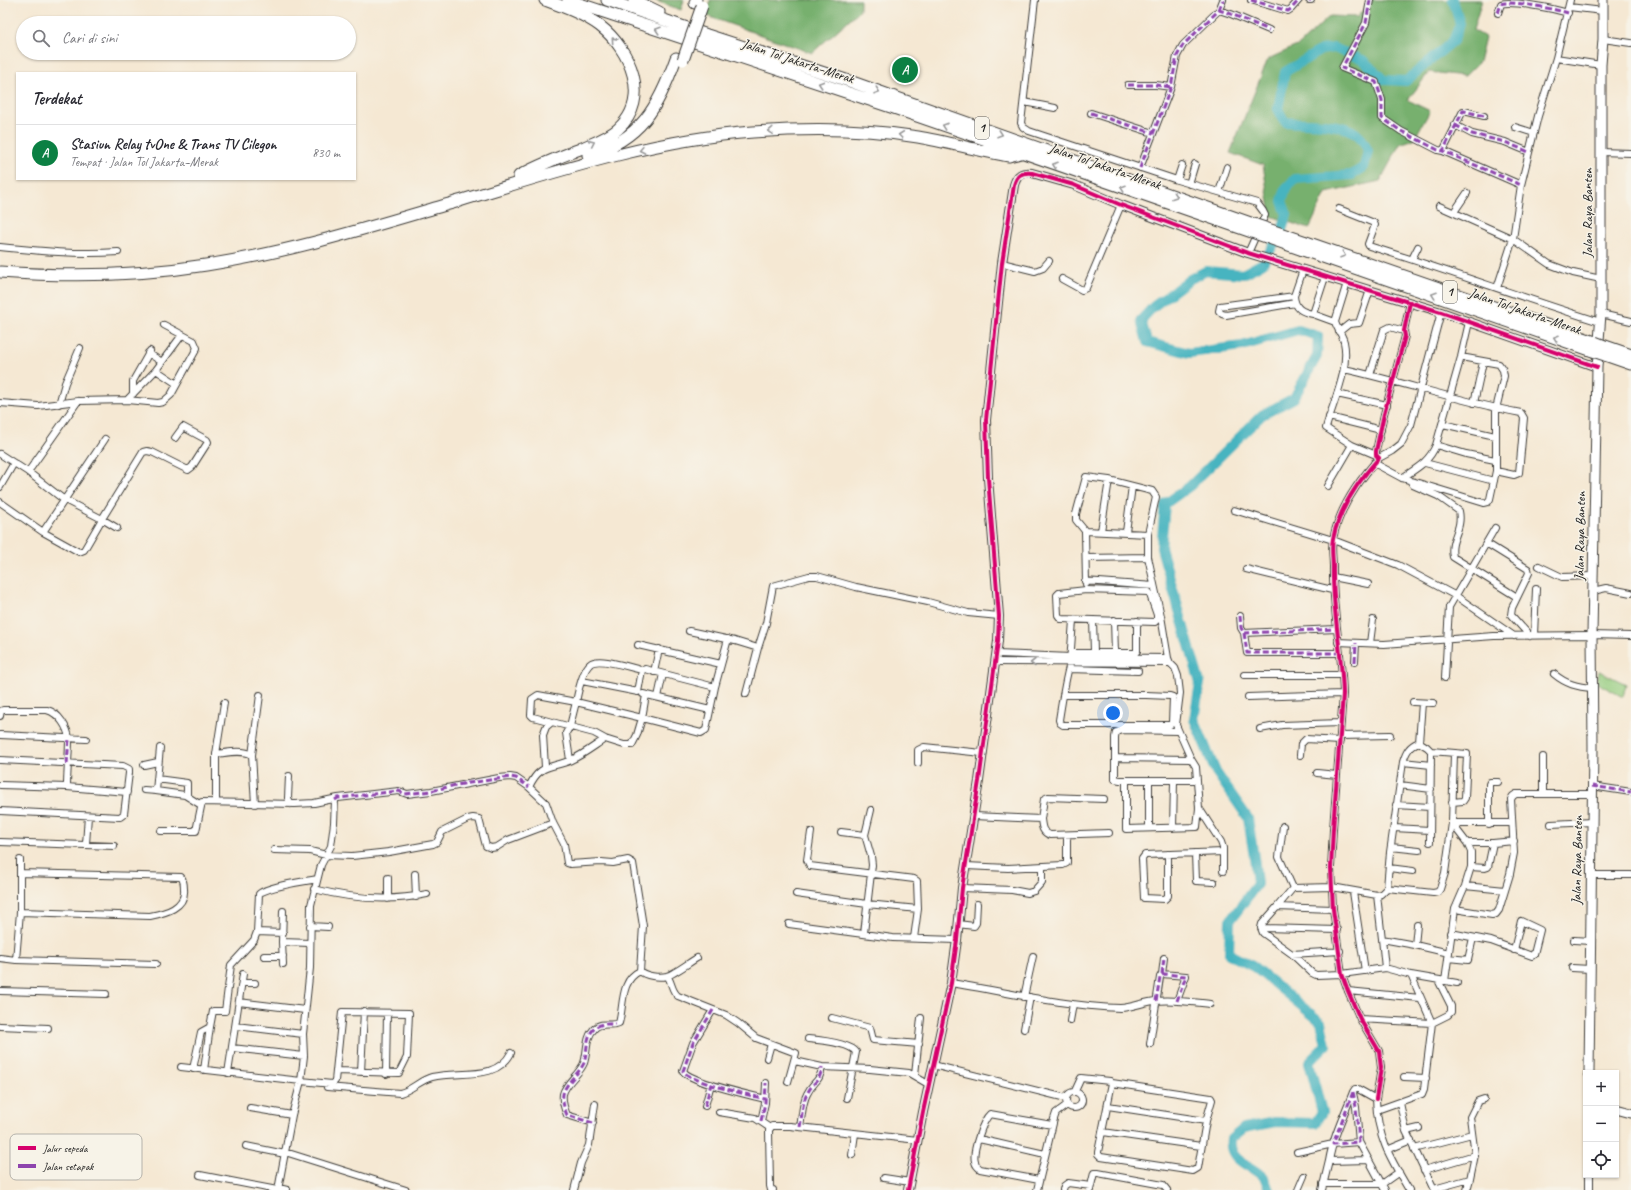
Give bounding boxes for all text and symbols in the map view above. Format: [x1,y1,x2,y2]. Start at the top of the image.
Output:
search box [16,16,356,60]
one-way arrow [655,26,662,35]
icon: search [30,27,52,49]
text: Cari di sini [62,29,117,48]
street label: Jalan Tol Jakarta–Merak [739,35,857,87]
one-way arrow [612,37,619,44]
pin: A [892,55,918,85]
one-way arrow [818,81,825,89]
one-way arrow [873,86,880,94]
text: Terdekat [32,88,82,109]
road number: 1 [975,117,989,139]
one-way arrow [941,123,948,131]
one-way arrow [768,126,774,135]
one-way arrow [996,129,1003,137]
one-way arrow [898,131,904,140]
text: Stasiun Relay tvOne & Trans TV Cilegon [70,135,276,154]
street label: Jalan Tol Jakarta–Merak [1046,139,1164,193]
one-way arrow [589,140,596,148]
text: A [42,145,48,161]
text: 830 m [312,145,340,161]
one-way arrow [639,145,646,153]
text: Tempat · Jalan Tol Jakarta–Merak [70,154,218,170]
one-way arrow [1051,161,1058,169]
street label: Jalan Raya Banten [1579,168,1596,259]
one-way arrow [1119,184,1126,193]
one-way arrow [1171,192,1178,200]
one-way arrow [1339,250,1346,258]
road number: 1 [1443,281,1457,303]
street label: Jalan Tol Jakarta–Merak [1466,284,1584,338]
one-way arrow [1430,292,1437,300]
one-way arrow [1553,335,1560,343]
street label: Jalan Raya Banten [1571,490,1589,582]
one-way arrow [1030,659,1036,667]
your location [1103,703,1123,723]
street label: Jalan Raya Banten [1568,814,1586,906]
map controls [1583,1070,1619,1178]
button: + [1583,1070,1619,1106]
button: − [1583,1106,1619,1142]
legend [10,1134,142,1180]
text: Jalur sepeda [42,1141,88,1155]
button: locate [1583,1142,1619,1178]
text: Jalan setapak [42,1159,94,1173]

